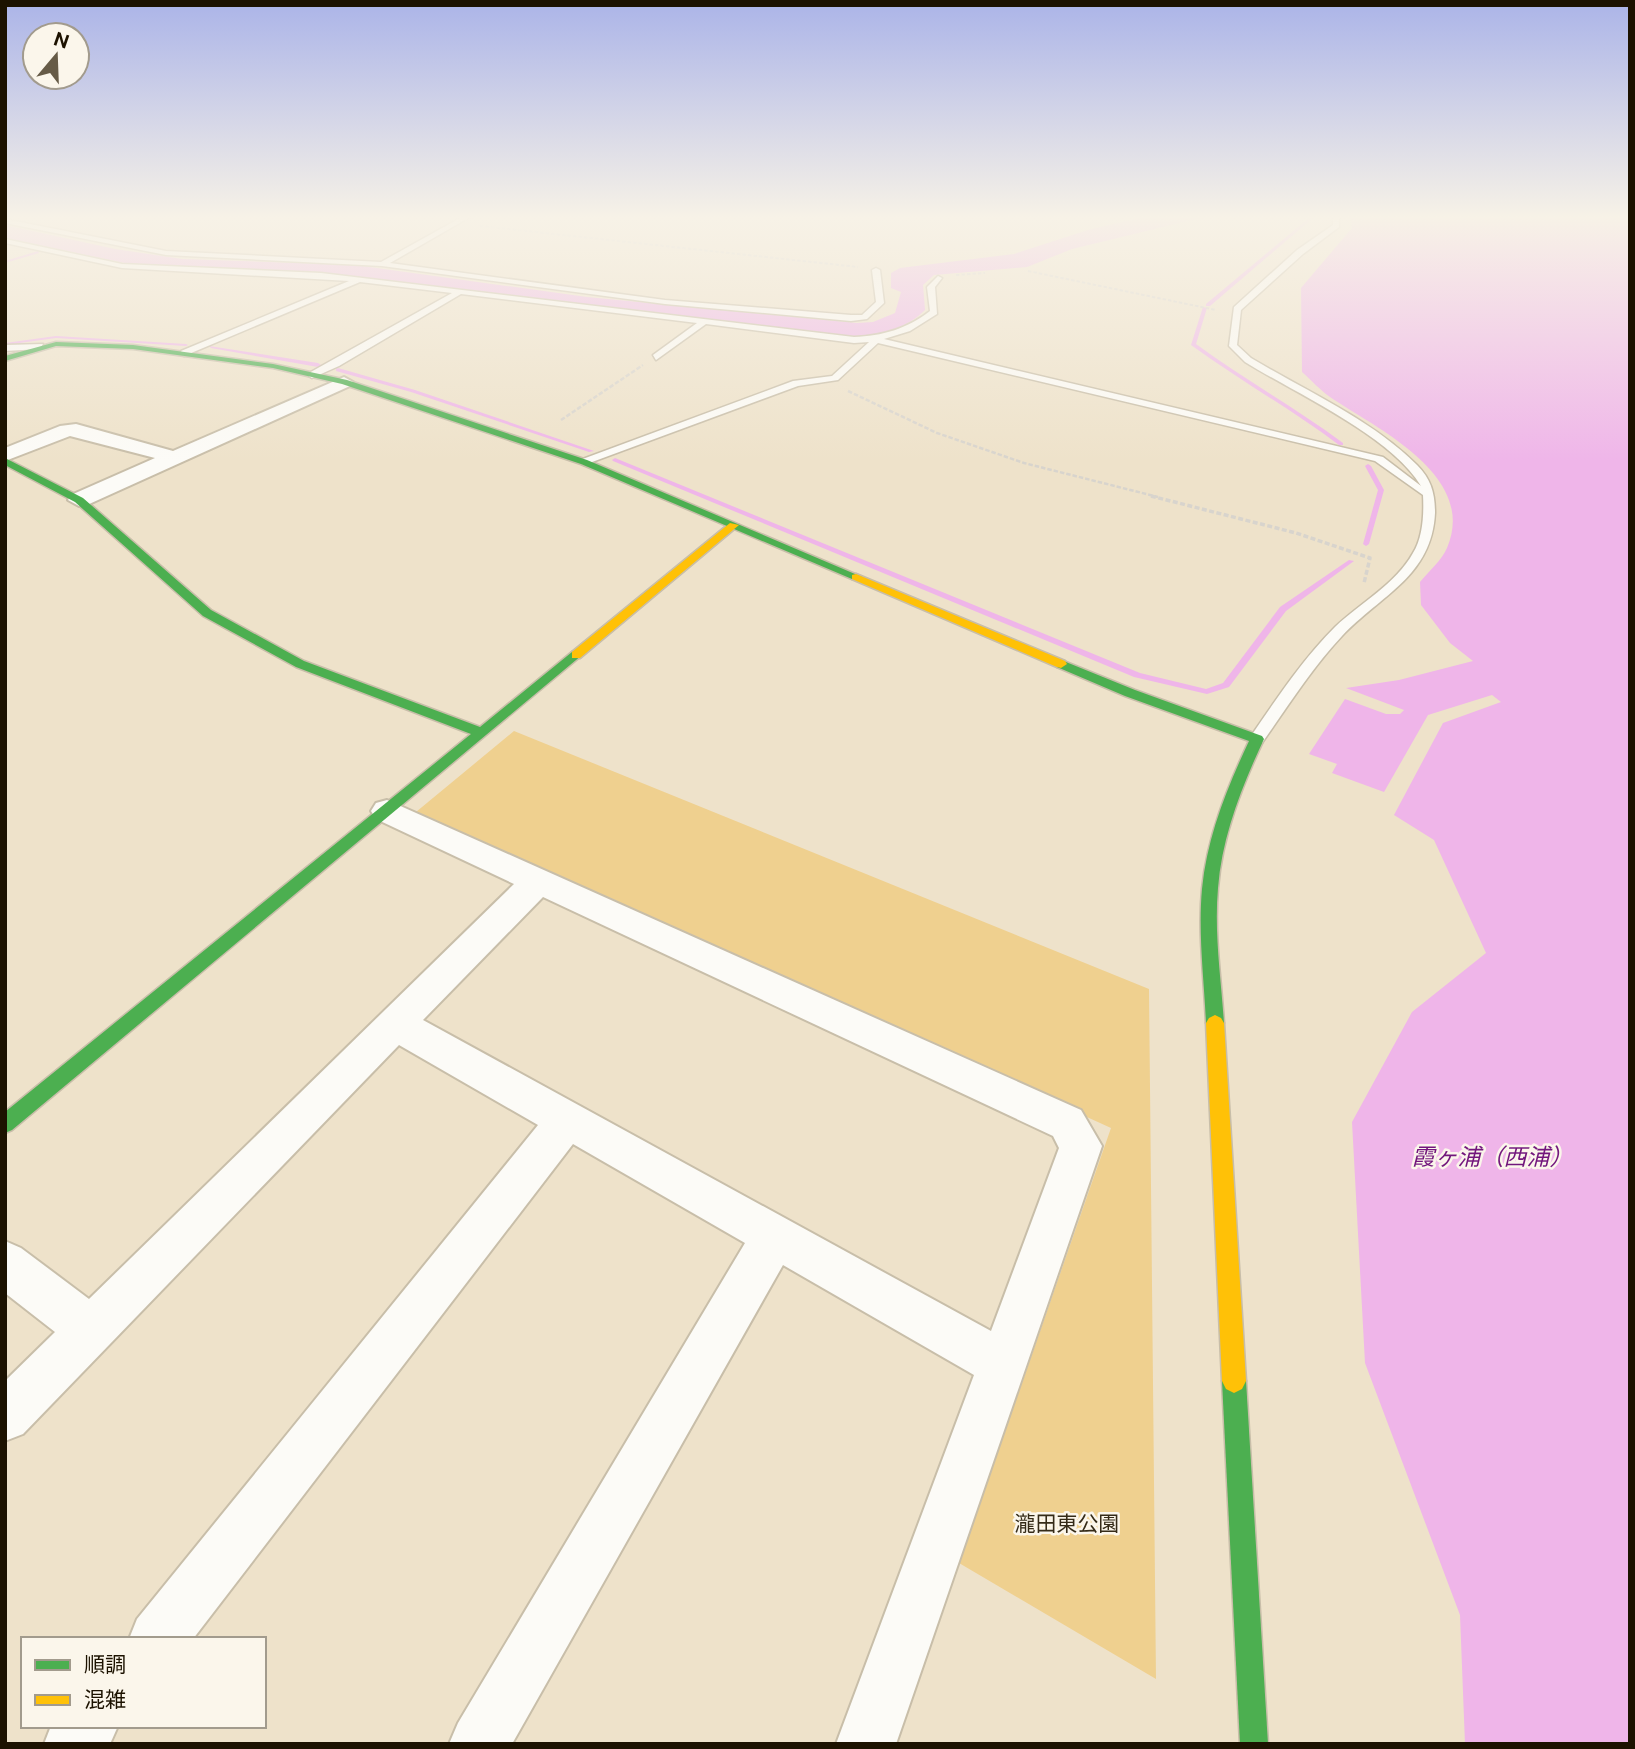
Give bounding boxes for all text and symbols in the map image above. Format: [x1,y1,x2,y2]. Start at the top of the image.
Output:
north arrow [21,21,91,91]
text: N [51,27,72,53]
water label: 霞ヶ浦（西浦） [1412,1143,1573,1170]
park label: 瀧田東公園 [1015,1511,1120,1536]
legend [21,1637,266,1728]
text: 順調 [84,1652,126,1677]
text: 混雑 [84,1687,126,1712]

